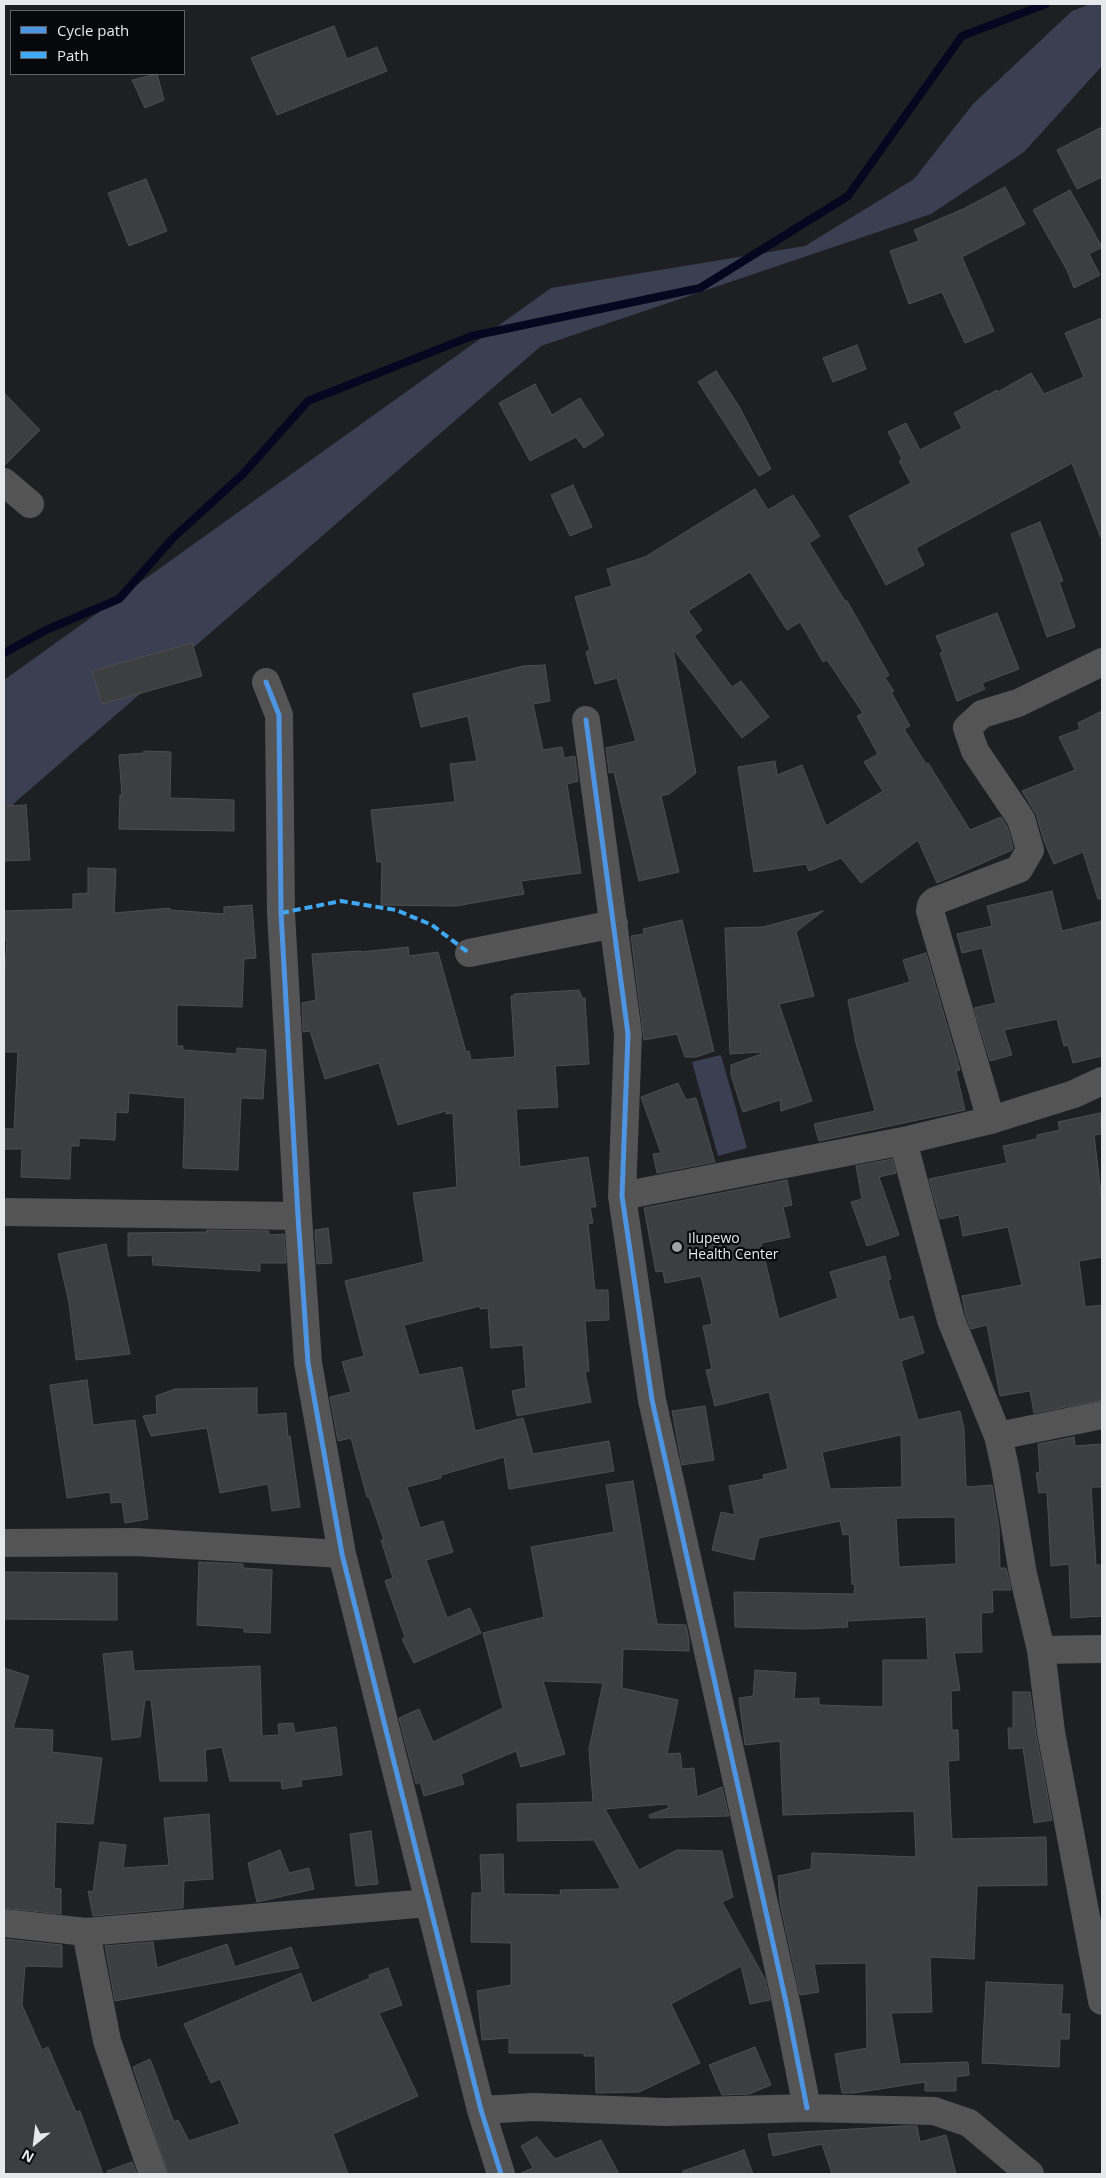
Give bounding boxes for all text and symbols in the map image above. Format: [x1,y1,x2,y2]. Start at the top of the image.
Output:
legend [10,10,185,75]
text: Cycle path [57,20,129,40]
text: Path [57,45,89,65]
place label: Ilupewo Health Center [688,1231,779,1264]
marker: Ilupewo Health Center [670,1240,684,1254]
north arrow [10,2118,60,2168]
text: N [18,2145,37,2168]

